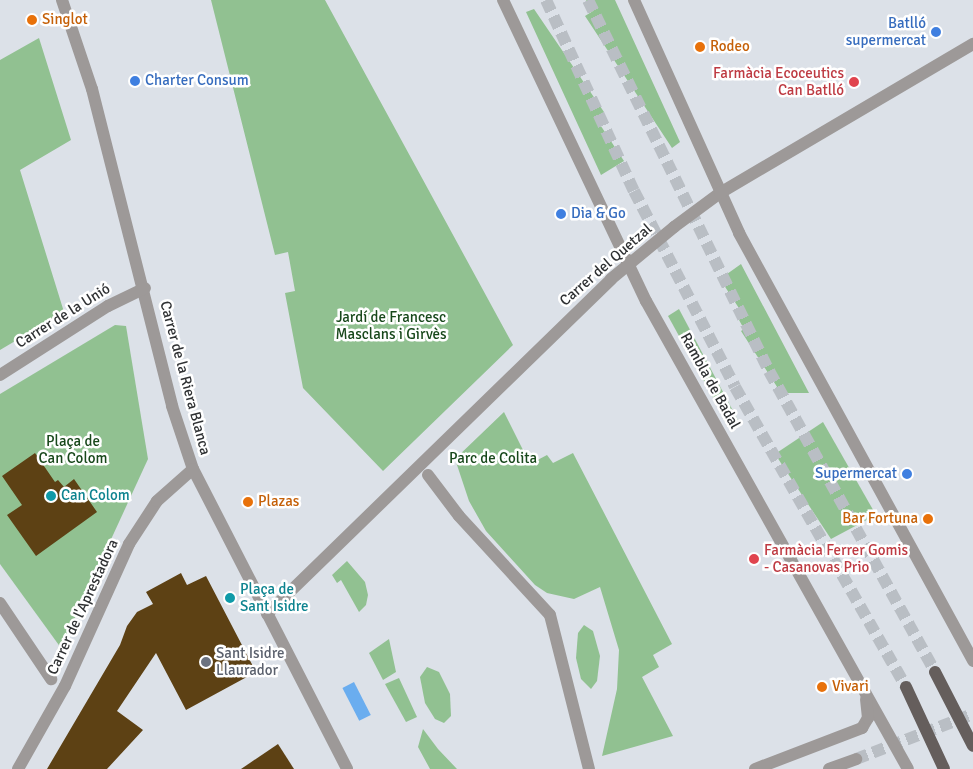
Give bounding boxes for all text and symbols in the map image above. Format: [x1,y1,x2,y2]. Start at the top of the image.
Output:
place label: Singlot [42,11,88,29]
marker: Singlot [26,14,38,26]
place label: Batlló supermercat [846,14,926,49]
marker: Batlló supermercat [930,26,942,38]
place label: Rodeo [710,38,750,56]
marker: Rodeo [694,41,706,53]
place label: Farmàcia Ecoceutics Can Batlló [713,64,844,99]
place label: Charter Consum [145,72,249,90]
marker: Charter Consum [129,75,141,87]
marker: Farmàcia Ecoceutics Can Batlló [848,76,860,88]
place label: Dia & Go [571,205,626,223]
marker: Dia & Go [555,208,567,220]
street label: Carrer del Quetzal [556,220,656,310]
street label: Carrer de la Unió [13,280,113,352]
street label: Carrer de la Riera Blanca [156,299,214,457]
park label: Jardí de Francesc Masclans i Girvès [335,308,447,343]
street label: Rambla de Badal [676,330,744,432]
park label: Plaça de Can Colom [39,432,107,467]
park label: Parc de Colita [449,450,537,468]
place label: Supermercat [815,465,897,483]
marker: Supermercat [901,468,913,480]
place label: Can Colom [61,487,130,505]
marker: Can Colom [45,490,57,502]
place label: Plazas [258,493,299,511]
marker: Plazas [242,496,254,508]
place label: Bar Fortuna [842,510,918,528]
marker: Bar Fortuna [922,513,934,525]
street label: Carrer de l'Aprestadora [44,536,122,678]
place label: Farmàcia Ferrer Gomis - Casanovas Prio [764,541,908,576]
marker: Farmàcia Ferrer Gomis - Casanovas Prio [748,553,760,565]
place label: Plaça de Sant Isidre [240,580,308,615]
marker: Plaça de Sant Isidre [224,592,236,604]
place label: Sant Isidre Llaurador [216,644,284,679]
marker: Sant Isidre Llaurador [200,656,212,668]
place label: Vivari [832,678,869,696]
marker: Vivari [816,681,828,693]

